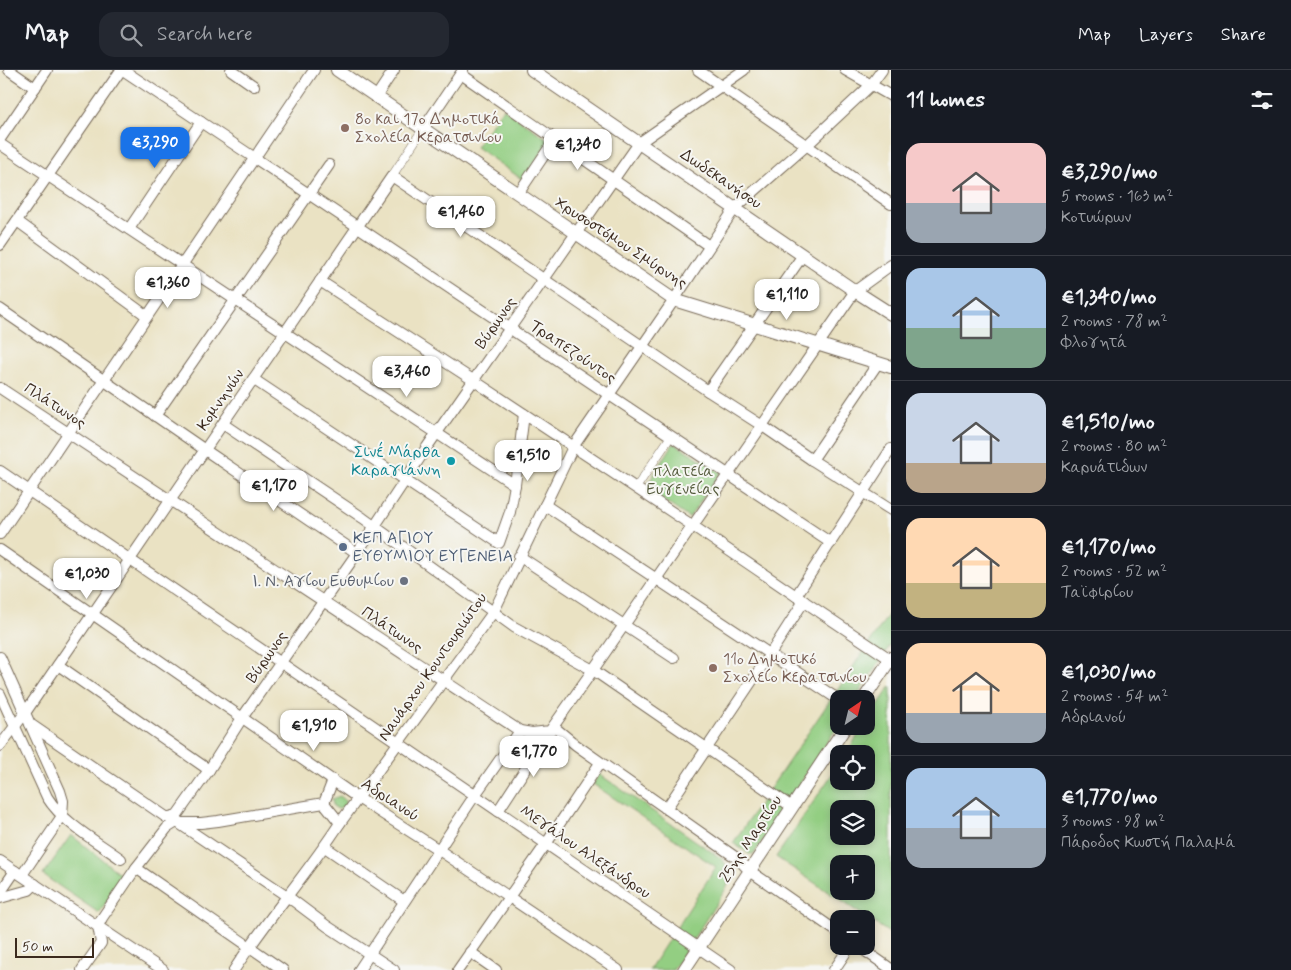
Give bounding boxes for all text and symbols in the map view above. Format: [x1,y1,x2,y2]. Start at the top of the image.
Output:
search box [99,12,449,57]
text: Map [25,19,69,50]
icon: search [117,21,145,49]
text: Search here [157,22,253,47]
text: Map [1078,23,1111,47]
text: Layers [1139,23,1193,47]
text: Share [1221,23,1266,47]
text: 11 homes [906,86,985,114]
icon: filters [1248,86,1276,114]
place label: 8ο και 17ο Δημοτικά Σχολεία Κερατσινίου [355,109,502,148]
marker: 8ο και 17ο Δημοτικά Σχολεία Κερατσινίου [339,122,351,134]
pin: €3,290 [114,126,196,169]
pin: €1,340 [537,128,619,171]
text: €3,290 [131,132,179,153]
text: €1,340 [555,134,601,155]
street label: Δωδεκανήσου [676,144,766,214]
text: €3,290/mo [1061,158,1158,186]
icon: home [946,163,1006,223]
text: 5 rooms · 163 m² [1061,186,1173,207]
street label: Χρυσοστόμου Σμύρνης [551,192,691,294]
pin: €1,460 [420,196,502,238]
text: €1,460 [437,201,485,222]
text: Κοτυώρων [1061,207,1131,228]
pin: €1,360 [127,266,209,309]
text: €1,360 [146,272,190,293]
pin: €1,110 [746,278,828,321]
text: €1,340/mo [1061,283,1157,311]
text: €1,110 [765,284,809,305]
icon: home [946,288,1006,348]
street label: Βύρωνος [470,293,522,353]
text: 2 rooms · 78 m² [1061,311,1168,332]
street label: Τραπεζούντος [526,315,620,389]
text: Φλογητά [1061,332,1127,353]
pin: €3,460 [366,356,448,398]
text: €3,460 [383,361,431,382]
street label: Κομνηνών [193,365,249,435]
street label: Πλάτωνος [20,378,90,434]
text: €1,510/mo [1061,408,1155,436]
icon: home [946,413,1006,473]
text: 2 rooms · 80 m² [1061,436,1167,457]
pin: €1,510 [487,440,569,482]
place label: Σινέ Μάρθα Καραγιάννη [351,441,441,481]
text: €1,510 [506,445,550,466]
marker: Σινέ Μάρθα Καραγιάννη [445,455,457,467]
text: Καρυάτιδων [1061,457,1147,478]
park label: πλατεία Ευγενείας [646,461,720,500]
pin: €1,170 [233,470,315,512]
text: €1,170 [251,475,297,496]
place label: ΚΕΠ ΑΓΙΟΥ ΕΥΘΥΜΙΟΥ ΕΥΓΕΝΕΙΑ [353,528,513,567]
text: €1,170/mo [1061,533,1156,561]
icon: home [946,538,1006,598]
marker: ΚΕΠ ΑΓΙΟΥ ΕΥΘΥΜΙΟΥ ΕΥΓΕΝΕΙΑ [337,541,349,553]
pin: €1,030 [46,558,128,600]
text: 2 rooms · 52 m² [1061,561,1167,582]
text: €1,030 [64,563,110,584]
place label: Ι. Ν. Αγίου Ευθυμίου [252,571,394,592]
marker: Ι. Ν. Αγίου Ευθυμίου [398,575,410,587]
text: Ταϊφιρίου [1061,582,1133,603]
street label: Ναυάρχου Κουντουριώτου [374,589,492,745]
street label: Πλάτωνος [357,602,427,658]
street label: Βύρωνος [241,627,293,687]
place label: 11o Δημοτικό Σχολείο Κερατσινίου [723,649,866,688]
text: €1,030/mo [1061,658,1156,686]
marker: 11o Δημοτικό Σχολείο Κερατσινίου [707,662,719,674]
icon: home [946,663,1006,723]
text: 2 rooms · 54 m² [1061,686,1168,707]
north arrow [830,690,875,735]
map controls [830,690,875,955]
text: Αδριανού [1061,707,1126,728]
pin: €1,910 [273,710,355,752]
text: €1,910 [291,715,337,736]
pin: €1,770 [493,736,575,778]
text: €1,770 [510,741,558,762]
button: locate [830,745,875,790]
street label: Αδριανού [357,773,423,827]
text: €1,770/mo [1061,783,1158,811]
icon: home [946,788,1006,848]
street label: 25ης Μαρτίου [715,791,787,887]
street label: Μεγάλου Αλεξάνδρου [515,800,655,904]
button: layers [830,800,875,845]
text: 3 rooms · 98 m² [1061,811,1165,832]
text: Πάροδος Κωστή Παλαμά [1061,832,1235,853]
button: + [830,855,875,900]
button: − [830,910,875,955]
scale bar [15,935,94,958]
text: 50 m [22,938,53,956]

